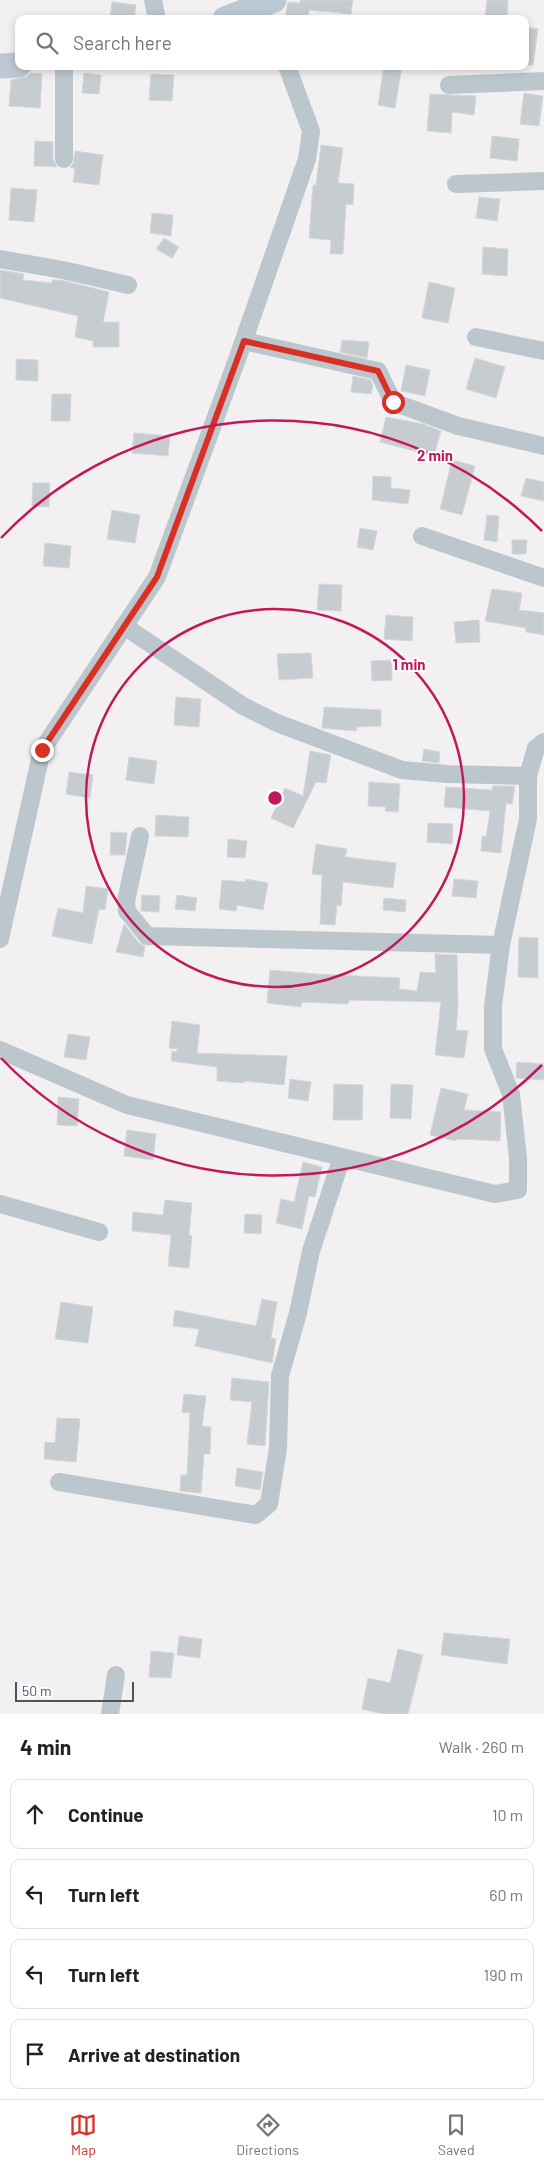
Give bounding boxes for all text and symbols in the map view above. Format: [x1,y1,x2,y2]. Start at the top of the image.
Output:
search box [15,15,529,70]
icon: search [33,29,61,57]
text: Search here [73,31,172,54]
route start [382,391,405,414]
text: 2 min [417,446,453,464]
text: 1 min [393,655,425,673]
route end [31,739,54,762]
centre of rings [266,789,284,807]
scale bar [15,1679,134,1702]
text: 50 m [22,1682,51,1699]
text: 4 min [20,1734,71,1759]
text: Walk · 260 m [439,1737,524,1756]
icon: ahead [21,1800,49,1828]
text: Continue [68,1803,144,1826]
text: 10 m [492,1805,523,1824]
icon: left [21,1880,49,1908]
text: Turn left [68,1883,139,1906]
text: 60 m [489,1885,523,1904]
icon: left [21,1960,49,1988]
text: Turn left [68,1963,139,1986]
text: 190 m [484,1965,523,1984]
icon: arrive [21,2040,49,2068]
text: Arrive at destination [68,2043,240,2066]
tab: Map [69,2111,97,2158]
tab: Directions [236,2111,299,2158]
tab: Saved [438,2111,475,2158]

